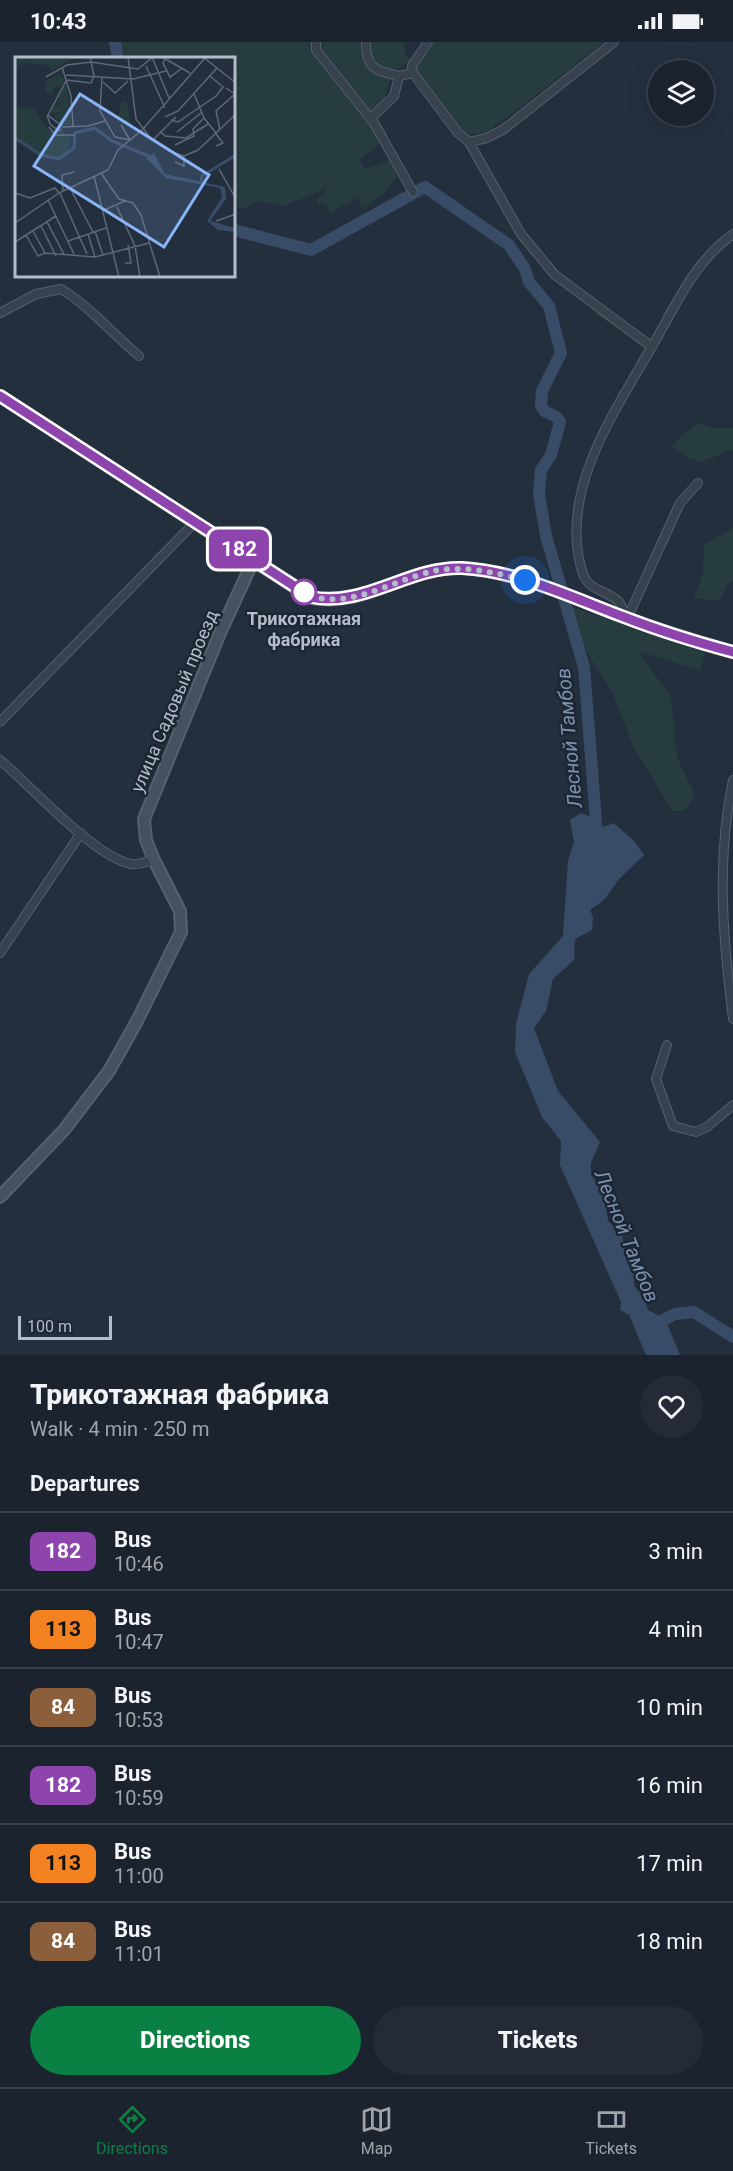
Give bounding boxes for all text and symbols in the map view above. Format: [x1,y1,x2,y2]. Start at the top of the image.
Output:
text: 10:43 [30,9,87,34]
inset map [15,57,236,278]
map controls [648,60,714,126]
button: layers [648,60,714,126]
line badge: 182 [204,530,274,568]
text: 182 [221,537,257,561]
your location [510,565,540,595]
marker: Трикотажная фабрика [291,579,317,605]
street label: улица Садовый проезд [126,607,222,795]
place label: Трикотажная фабрика [247,608,361,650]
water label: Лесной Тамбов [551,667,587,810]
water label: Лесной Тамбов [589,1165,664,1306]
scale bar [18,1313,112,1340]
text: 100 m [27,1317,72,1336]
button: heart [640,1375,703,1438]
text: Трикотажная фабрика [30,1378,329,1411]
text: Walk · 4 min · 250 m [30,1417,209,1441]
text: Departures [30,1471,140,1496]
text: Bus [114,1527,152,1552]
text: 182 [45,1539,81,1563]
text: 3 min [648,1539,703,1564]
text: 10:46 [114,1552,164,1576]
text: Bus [114,1605,152,1630]
text: 113 [45,1617,81,1641]
text: 4 min [648,1617,703,1642]
text: 10:47 [114,1630,164,1654]
text: Bus [114,1683,152,1708]
text: 84 [51,1695,75,1719]
text: 10 min [636,1695,703,1720]
text: 10:53 [114,1708,164,1732]
text: Bus [114,1761,152,1786]
text: 182 [45,1773,81,1797]
text: 16 min [636,1773,703,1798]
text: 10:59 [114,1786,164,1810]
text: Bus [114,1839,152,1864]
text: 113 [45,1851,81,1875]
text: 17 min [636,1851,703,1876]
text: 11:00 [114,1864,164,1888]
text: Bus [114,1917,152,1942]
text: 84 [51,1929,75,1953]
text: 18 min [636,1929,703,1954]
text: 11:01 [114,1942,164,1966]
button: Directions [30,2006,361,2075]
button: Tickets [373,2006,703,2075]
tab: Directions [96,2103,168,2158]
tab: Map [360,2103,393,2158]
tab: Tickets [585,2103,637,2158]

